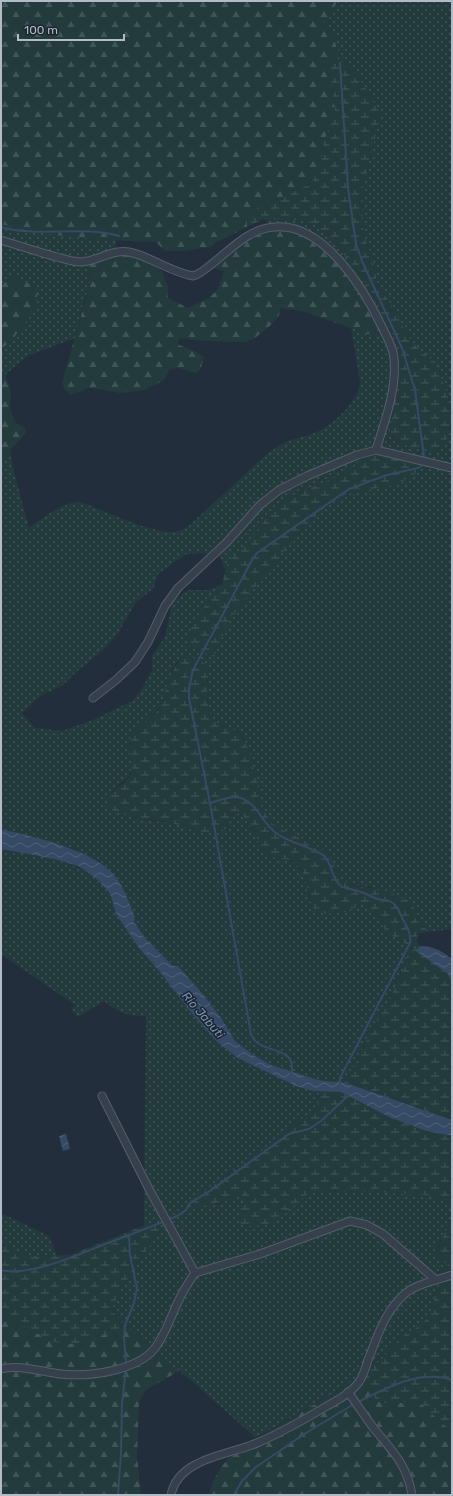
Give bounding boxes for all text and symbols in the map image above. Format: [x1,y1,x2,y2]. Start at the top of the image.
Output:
scale bar [18,16,124,42]
text: 100 m [24,23,58,37]
water label: Rio Jabuti [179,989,228,1042]

